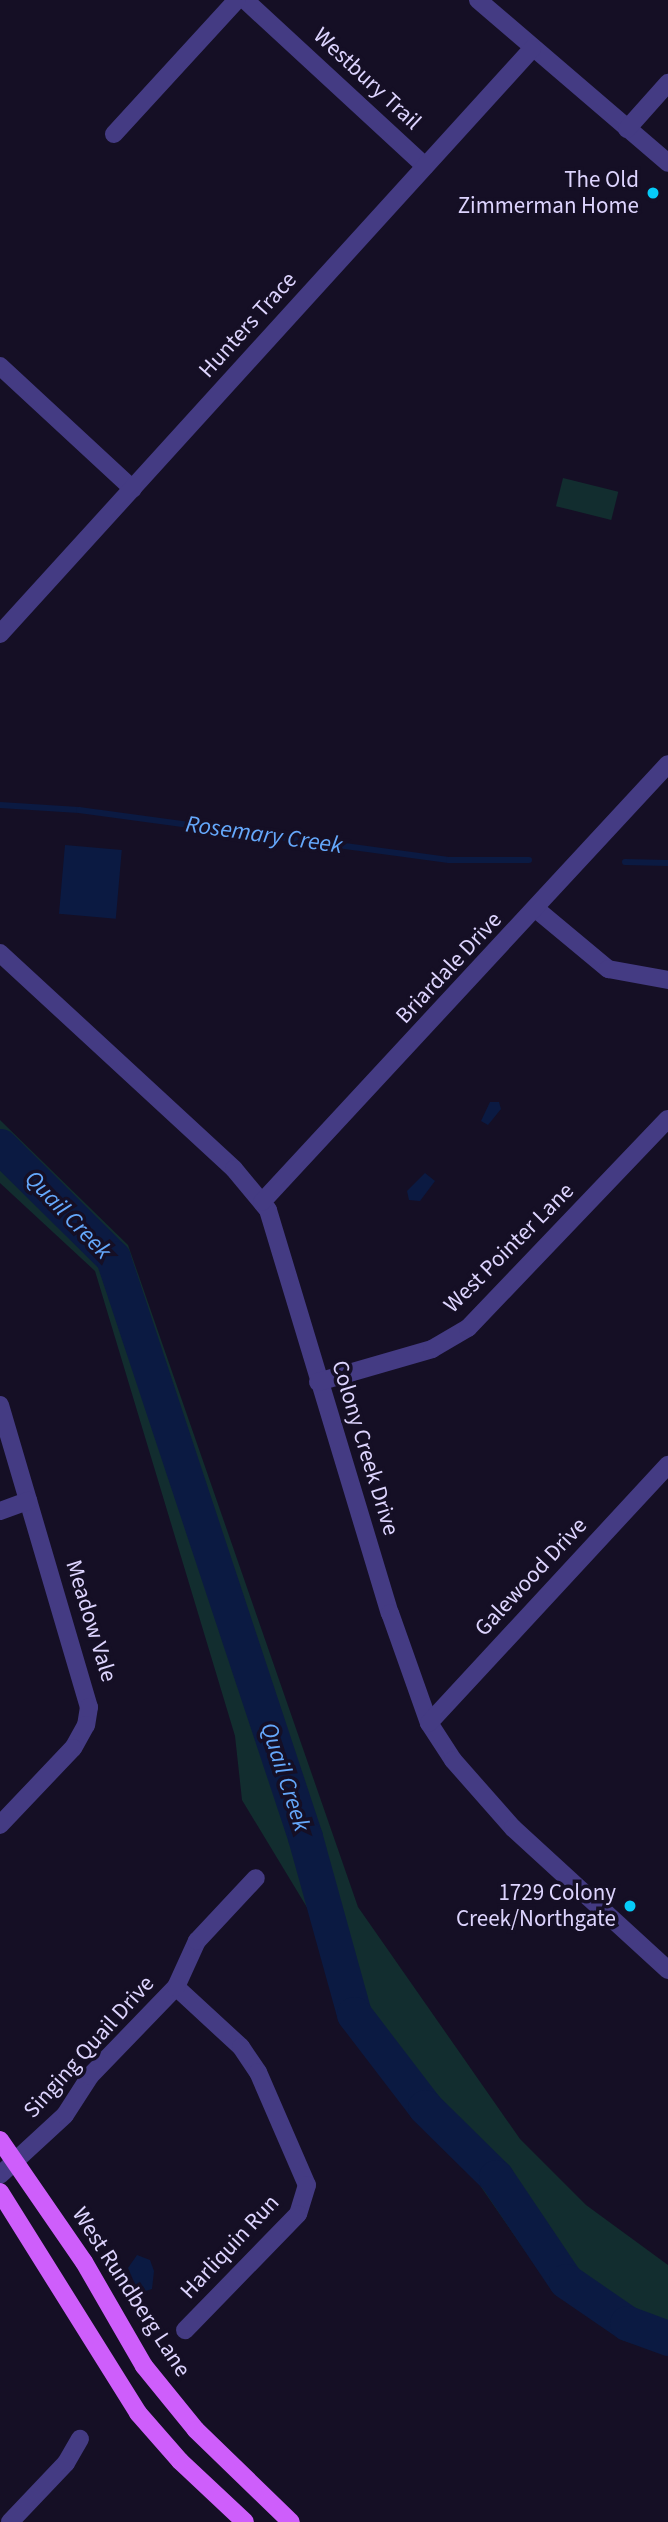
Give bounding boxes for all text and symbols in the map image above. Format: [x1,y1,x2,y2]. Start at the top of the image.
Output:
street label: Westbury Trail [307,22,427,136]
place label: The Old Zimmerman Home [458,166,639,220]
marker: The Old Zimmerman Home [645,185,661,201]
street label: Hunters Trace [193,266,303,384]
water label: Rosemary Creek [184,810,344,860]
street label: Briardale Drive [390,906,508,1030]
water label: Quail Creek [19,1164,117,1266]
street label: West Pointer Lane [438,1177,580,1319]
street label: Colony Creek Drive [325,1357,405,1539]
street label: Galewood Drive [469,1512,593,1642]
street label: Meadow Vale [59,1557,123,1685]
water label: Quail Creek [254,1719,316,1835]
place label: 1729 Colony Creek/Northgate [456,1879,616,1933]
marker: 1729 Colony Creek/Northgate [622,1898,638,1914]
street label: Singing Quail Drive [18,1970,160,2124]
street label: Harliquin Run [175,2189,285,2305]
street label: West Rundberg Lane [66,2202,196,2382]

